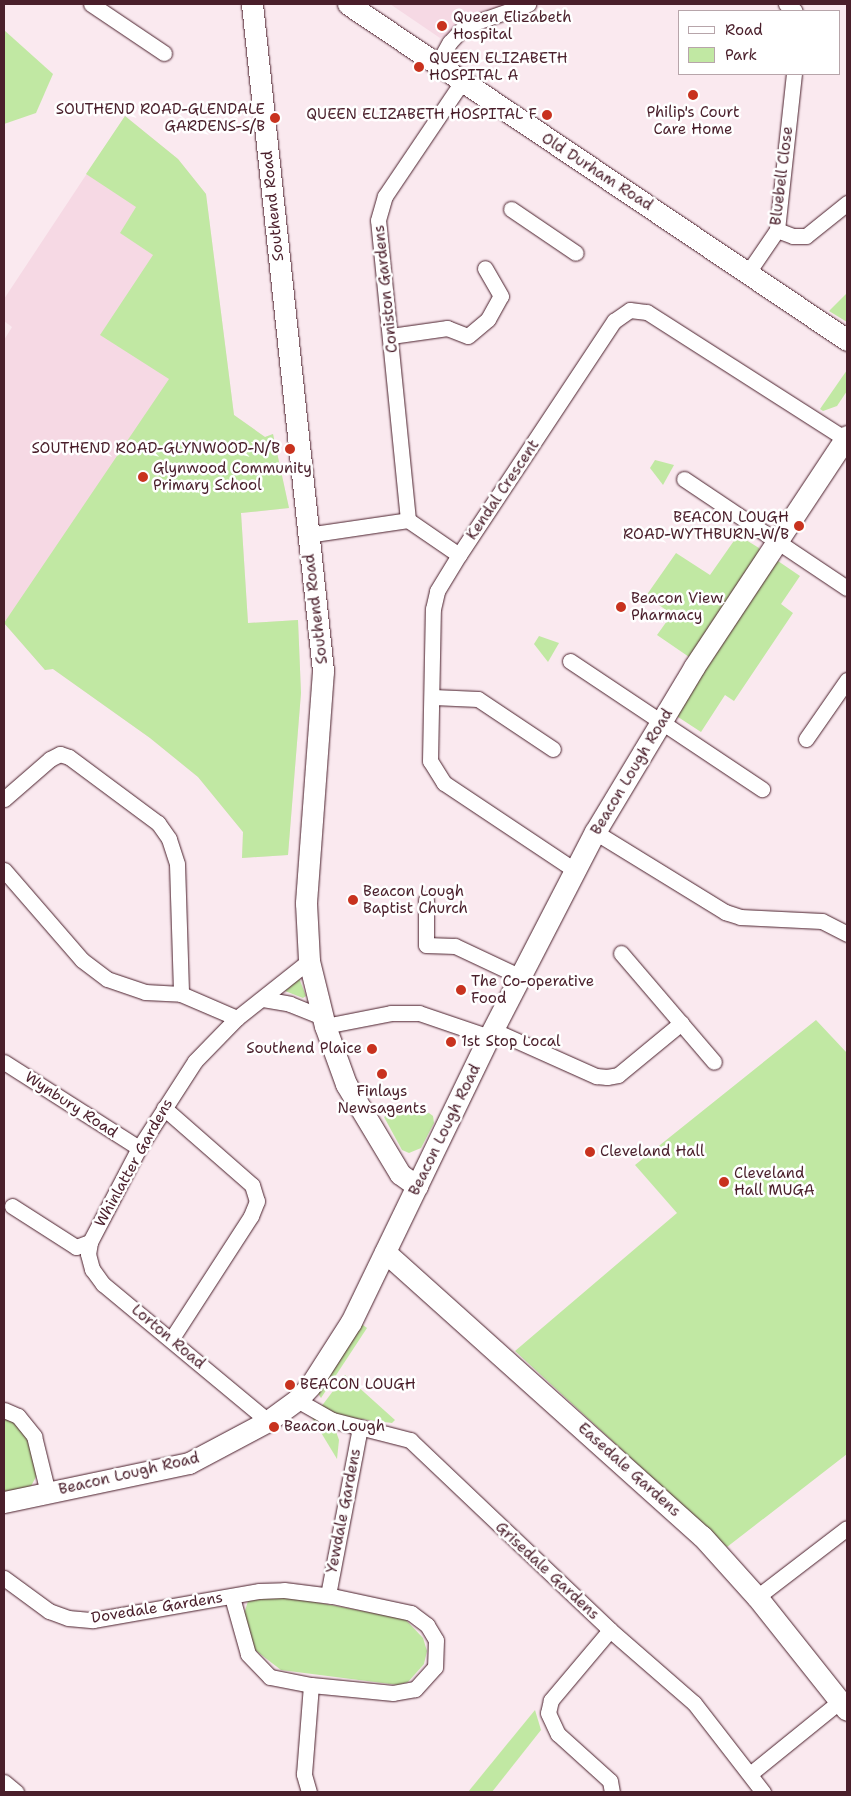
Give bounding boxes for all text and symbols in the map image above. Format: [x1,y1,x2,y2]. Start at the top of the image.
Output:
place label: Queen Elizabeth Hospital [453,8,572,43]
legend [678,10,841,75]
marker: Queen Elizabeth Hospital [435,19,449,33]
text: Road [725,20,763,40]
text: Park [725,45,757,65]
place label: QUEEN ELIZABETH HOSPITAL A [429,49,568,84]
marker: QUEEN ELIZABETH HOSPITAL A [413,61,425,73]
marker: Philip's Court Care Home [687,89,699,101]
place label: SOUTHEND ROAD-GLENDALE GARDENS-S/B [56,100,265,135]
place label: Philip's Court Care Home [647,103,739,138]
place label: QUEEN ELIZABETH HOSPITAL F [306,106,537,124]
marker: QUEEN ELIZABETH HOSPITAL F [541,109,553,121]
marker: SOUTHEND ROAD-GLENDALE GARDENS-S/B [269,112,281,124]
street label: Bluebell Close [767,125,797,227]
street label: Old Durham Road [538,129,656,215]
street label: Southend Road [258,150,288,262]
street label: Coniston Gardens [370,224,402,354]
street label: Kendal Crescent [463,437,543,543]
place label: SOUTHEND ROAD-GLYNWOOD-N/B [31,440,280,458]
marker: SOUTHEND ROAD-GLYNWOOD-N/B [284,443,296,455]
place label: Glynwood Community Primary School [153,459,312,494]
marker: Glynwood Community Primary School [137,471,149,483]
place label: BEACON LOUGH ROAD-WYTHBURN-W/B [623,508,789,543]
marker: BEACON LOUGH ROAD-WYTHBURN-W/B [793,520,805,532]
street label: Southend Road [300,553,332,665]
place label: Beacon View Pharmacy [631,589,723,624]
marker: Beacon View Pharmacy [615,601,627,613]
street label: Beacon Lough Road [587,706,677,838]
place label: Beacon Lough Baptist Church [363,882,468,917]
marker: Beacon Lough Baptist Church [347,894,359,906]
place label: The Co-operative Food [471,972,594,1007]
marker: The Co-operative Food [455,984,467,996]
place label: 1st Stop Local [461,1033,560,1051]
marker: 1st Stop Local [445,1036,457,1048]
place label: Southend Plaice [246,1040,362,1058]
marker: Southend Plaice [366,1043,378,1055]
street label: Beacon Lough Road [405,1061,485,1199]
street label: Wynbury Road [21,1068,121,1142]
marker: Finlays Newsagents [376,1068,388,1080]
place label: Finlays Newsagents [337,1082,427,1117]
street label: Whinlatter Gardens [91,1096,177,1230]
place label: Cleveland Hall [600,1143,705,1161]
marker: Cleveland Hall [584,1146,596,1158]
place label: Cleveland Hall MUGA [734,1164,815,1199]
marker: Cleveland Hall MUGA [718,1176,730,1188]
street label: Lorton Road [128,1301,208,1373]
place label: BEACON LOUGH [300,1376,416,1394]
marker: BEACON LOUGH [284,1379,296,1391]
place label: Beacon Lough [284,1418,385,1436]
street label: Easedale Gardens [574,1419,684,1521]
marker: Beacon Lough [268,1421,280,1433]
street label: Yewdale Gardens [323,1447,365,1575]
street label: Beacon Lough Road [57,1449,201,1499]
street label: Grisedale Gardens [491,1518,603,1624]
street label: Dovedale Gardens [90,1589,224,1627]

